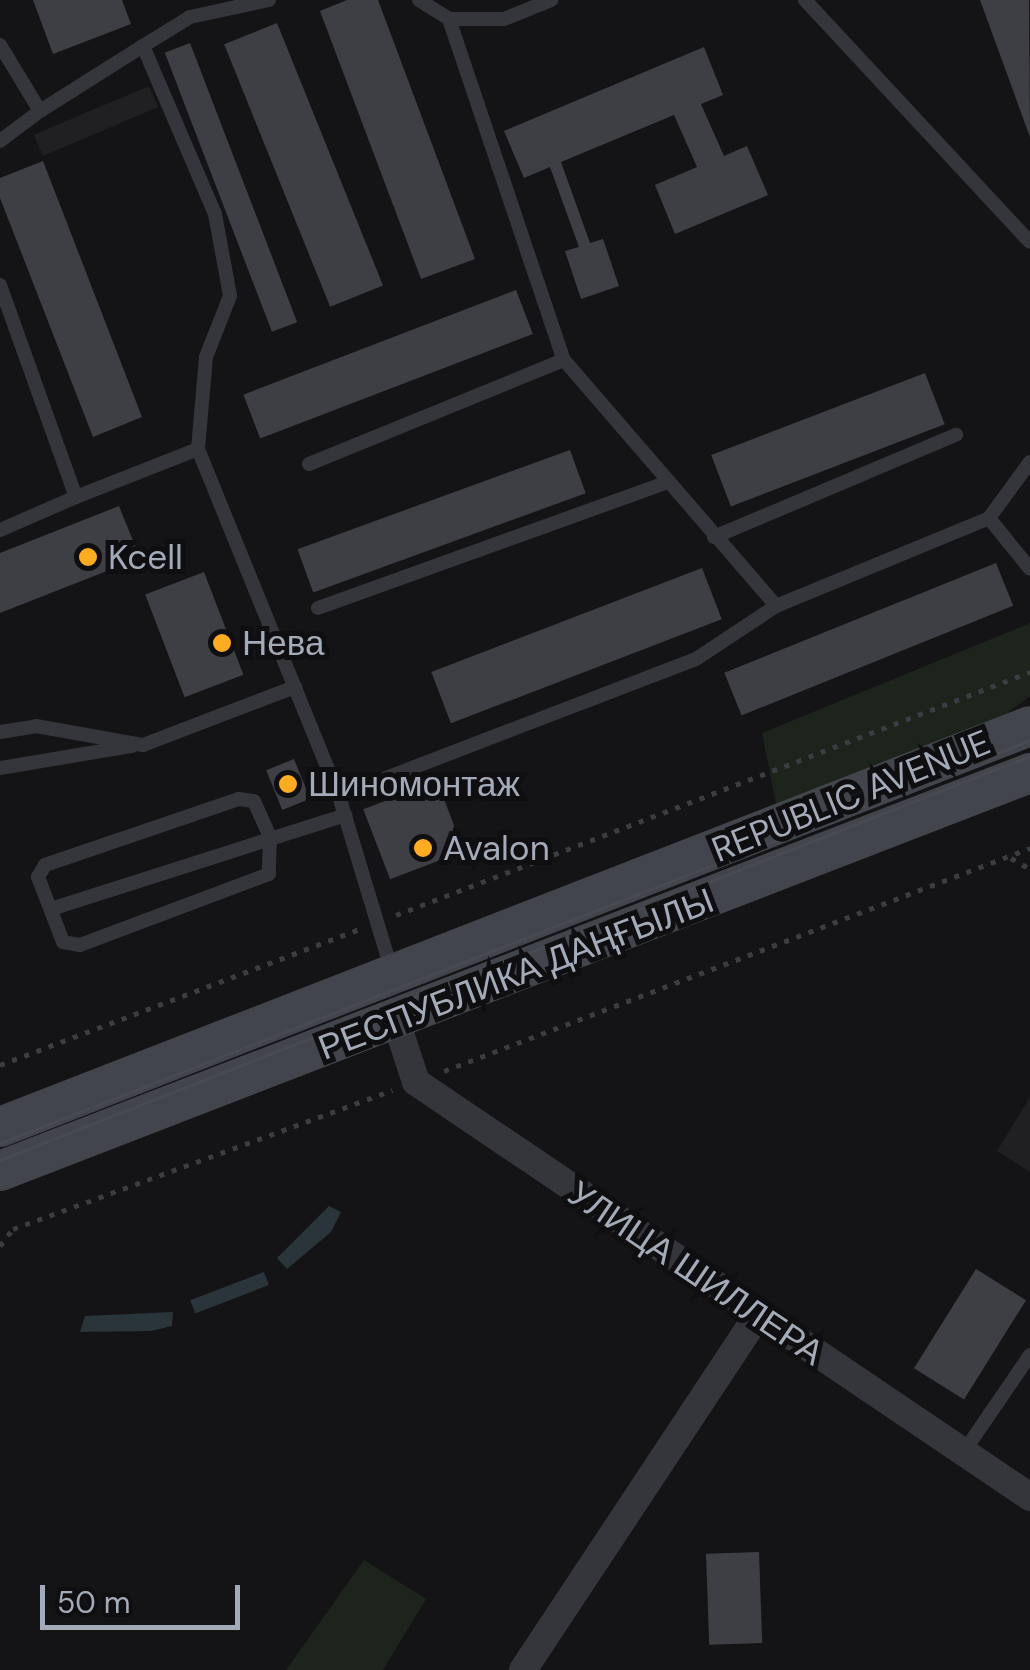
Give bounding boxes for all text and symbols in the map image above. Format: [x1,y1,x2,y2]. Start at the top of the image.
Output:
place label: Kcell [108,536,183,578]
marker: Kcell [77,546,99,568]
place label: Нева [242,622,324,664]
marker: Нева [211,632,233,654]
street label: REPUBLIC AVENUE [706,721,996,871]
place label: Шиномонтаж [308,763,520,805]
marker: Шиномонтаж [277,773,299,795]
place label: Avalon [443,827,550,869]
marker: Avalon [412,837,434,859]
street label: РЕСПУБЛИКА ДАҢҒЫЛЫ [313,879,719,1069]
street label: УЛИЦА ШИЛЛЕРА [560,1172,832,1374]
scale bar [45,1565,245,1627]
text: 50 m [57,1583,131,1622]

